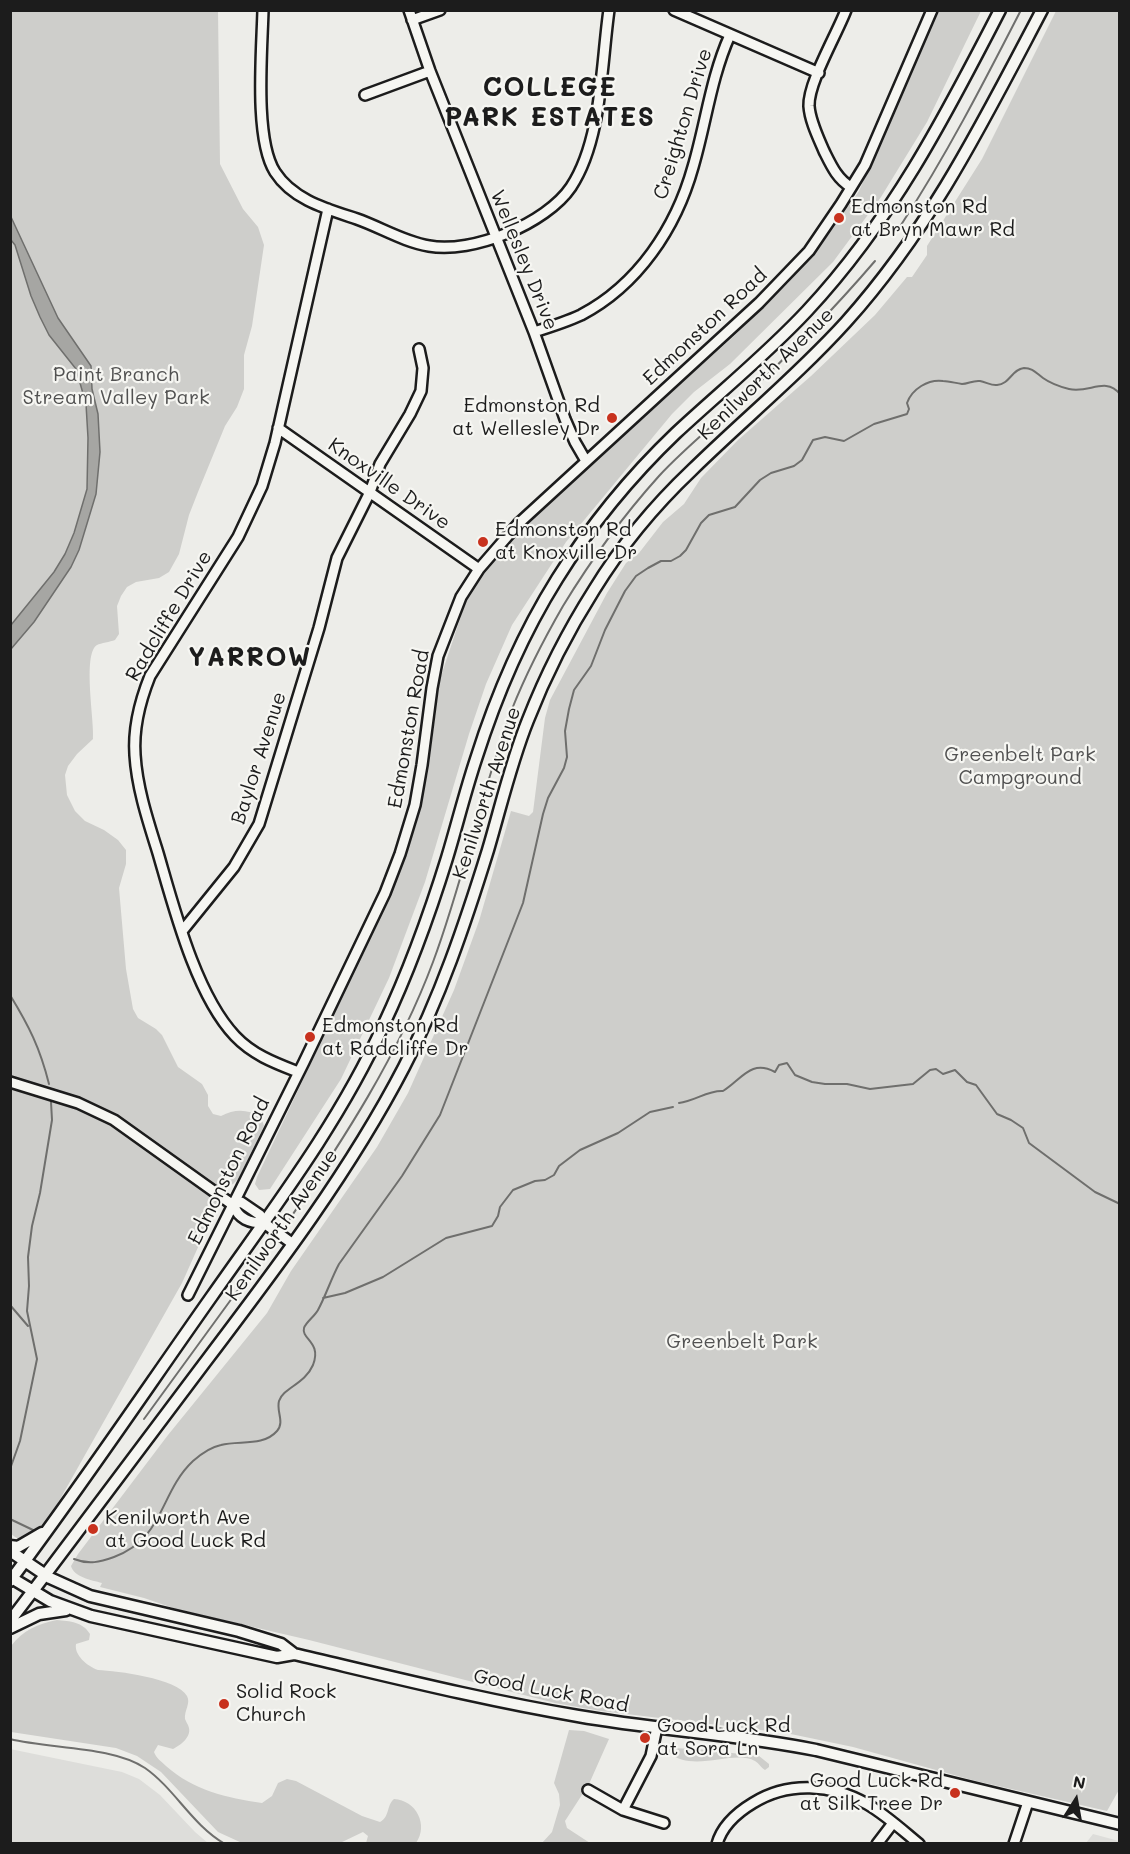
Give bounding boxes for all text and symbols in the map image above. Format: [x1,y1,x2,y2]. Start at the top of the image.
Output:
street label: Creighton Drive [649,46,717,202]
district label: COLLEGE PARK ESTATES [445,72,655,134]
street label: Wellesley Drive [485,186,563,334]
place label: Edmonston Rd at Bryn Mawr Rd [851,195,1015,242]
marker: Edmonston Rd at Bryn Mawr Rd [832,211,846,225]
street label: Edmonston Road [638,263,772,391]
street label: Kenilworth Avenue [693,303,839,445]
park label: Paint Branch Stream Valley Park [22,363,210,410]
place label: Edmonston Rd at Wellesley Dr [452,394,600,441]
marker: Edmonston Rd at Wellesley Dr [605,411,619,425]
street label: Knoxville Drive [323,433,455,535]
place label: Edmonston Rd at Knoxville Dr [495,518,637,565]
marker: Edmonston Rd at Knoxville Dr [476,535,490,549]
street label: Radcliffe Drive [121,546,217,686]
district label: YARROW [188,642,312,674]
street label: Edmonston Road [383,648,435,810]
street label: Baylor Avenue [226,689,292,827]
street label: Kenilworth Avenue [448,704,526,882]
park label: Greenbelt Park Campground [944,743,1096,790]
place label: Edmonston Rd at Radcliffe Dr [322,1014,469,1061]
marker: Edmonston Rd at Radcliffe Dr [303,1030,317,1044]
street label: Edmonston Road [183,1094,275,1248]
street label: Kenilworth Avenue [221,1144,343,1306]
park label: Greenbelt Park [666,1330,818,1354]
place label: Kenilworth Ave at Good Luck Rd [105,1506,266,1553]
marker: Kenilworth Ave at Good Luck Rd [86,1522,100,1536]
street label: Good Luck Road [471,1664,631,1718]
place label: Solid Rock Church [236,1680,336,1727]
marker: Solid Rock Church [217,1697,231,1711]
place label: Good Luck Rd at Sora Ln [657,1714,790,1761]
marker: Good Luck Rd at Sora Ln [638,1731,652,1745]
place label: Good Luck Rd at Silk Tree Dr [800,1769,943,1816]
north arrow [1046,1770,1106,1830]
text: N [1072,1770,1087,1793]
marker: Good Luck Rd at Silk Tree Dr [948,1786,962,1800]

